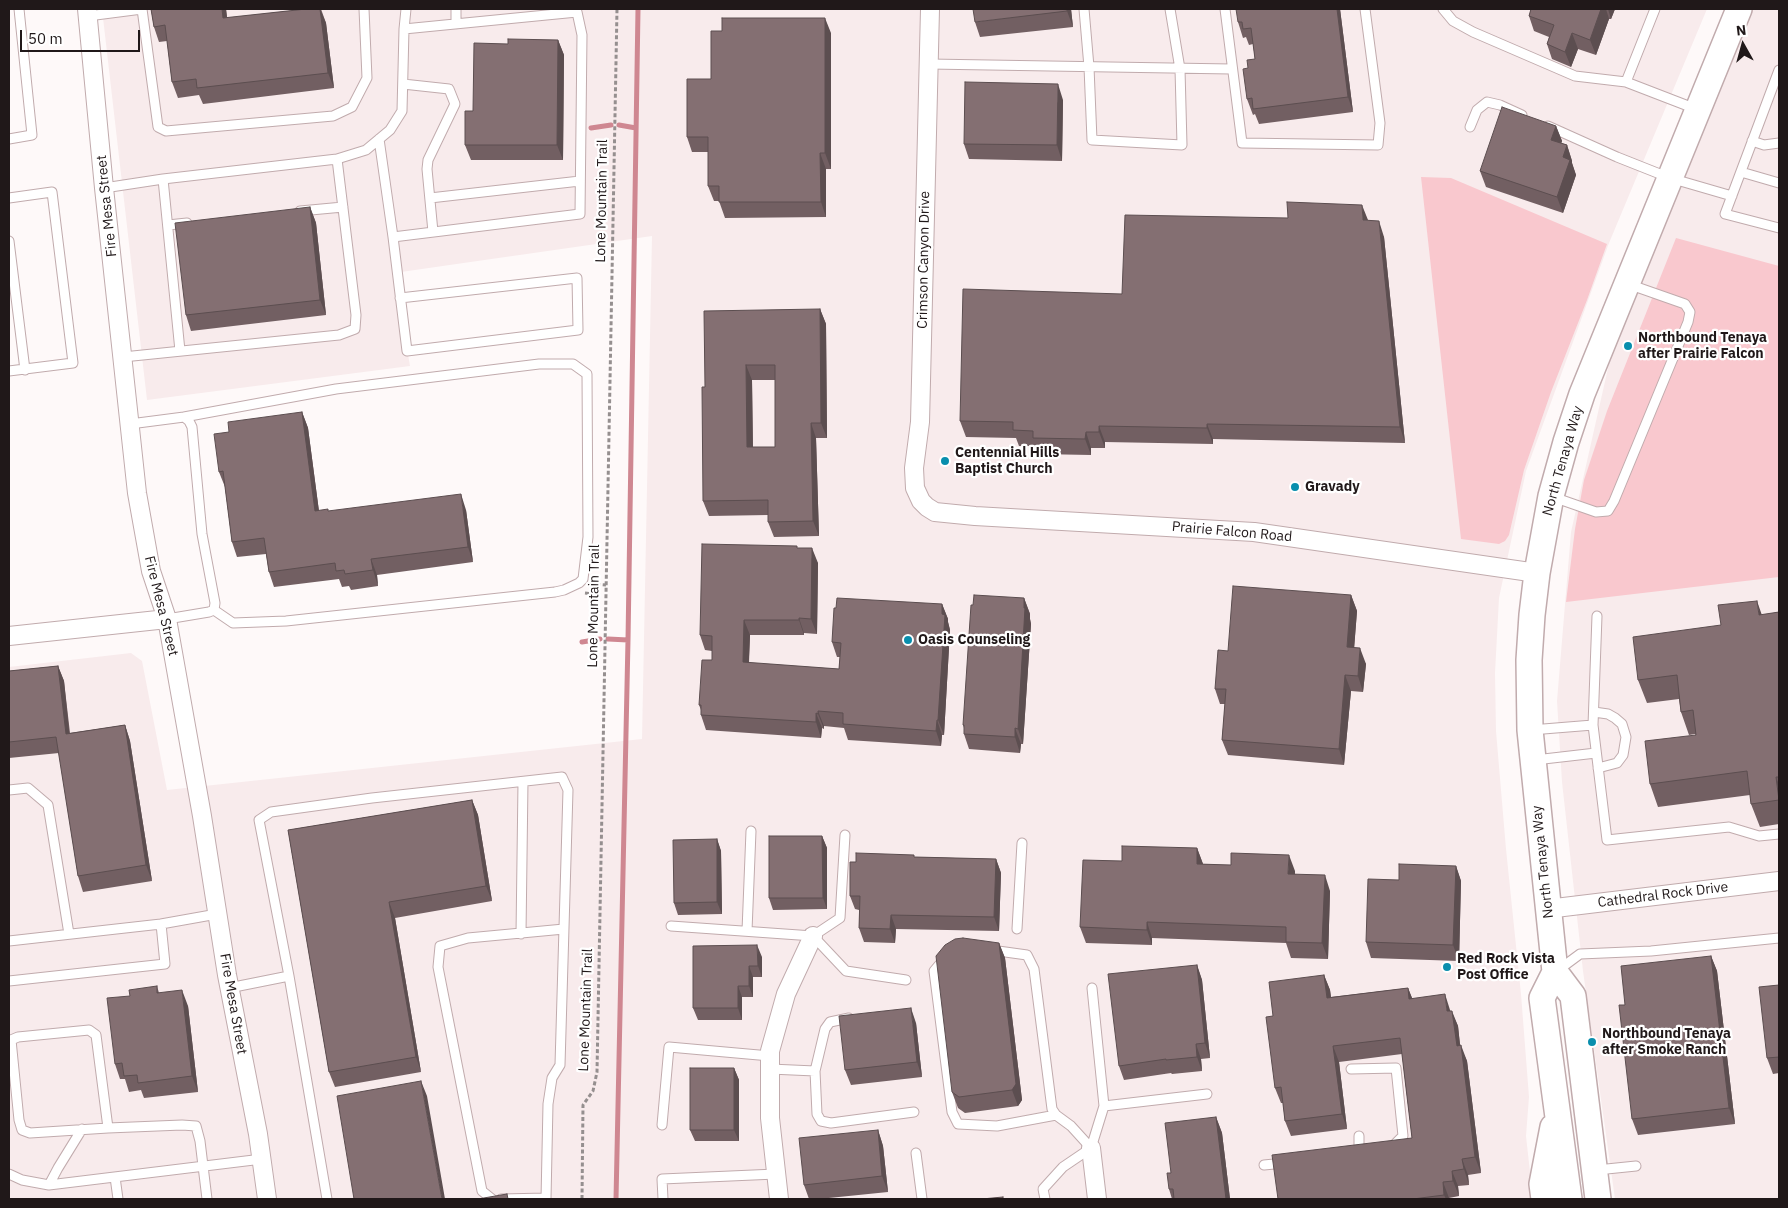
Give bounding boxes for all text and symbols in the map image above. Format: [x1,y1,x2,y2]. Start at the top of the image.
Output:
scale bar [22,20,142,52]
north arrow [1718,20,1768,70]
text: N [1735,21,1747,40]
text: 50 m [28,29,63,48]
street label: Lone Mountain Trail [593,139,611,263]
street label: Fire Mesa Street [93,154,121,258]
street label: Crimson Canyon Drive [914,191,934,329]
place label: Northbound Tenaya after Prairie Falcon [1638,330,1767,362]
marker: Northbound Tenaya after Prairie Falcon [1622,340,1634,352]
street label: North Tenaya Way [1539,404,1587,518]
place label: Centennial Hills Baptist Church [955,445,1059,478]
marker: Centennial Hills Baptist Church [939,455,951,467]
place label: Gravady [1305,479,1360,495]
marker: Gravady [1289,481,1301,493]
street label: Prairie Falcon Road [1171,518,1293,546]
street label: Lone Mountain Trail [585,544,603,668]
street label: Fire Mesa Street [140,554,182,658]
place label: Oasis Counseling [918,632,1030,648]
marker: Oasis Counseling [902,634,914,646]
street label: North Tenaya Way [1529,805,1557,919]
street label: Cathedral Rock Drive [1597,879,1729,911]
street label: Lone Mountain Trail [575,948,597,1072]
place label: Red Rock Vista Post Office [1457,951,1555,984]
street label: Fire Mesa Street [216,952,250,1056]
marker: Red Rock Vista Post Office [1441,961,1453,973]
place label: Northbound Tenaya after Smoke Ranch [1602,1026,1731,1058]
marker: Northbound Tenaya after Smoke Ranch [1586,1036,1598,1048]

